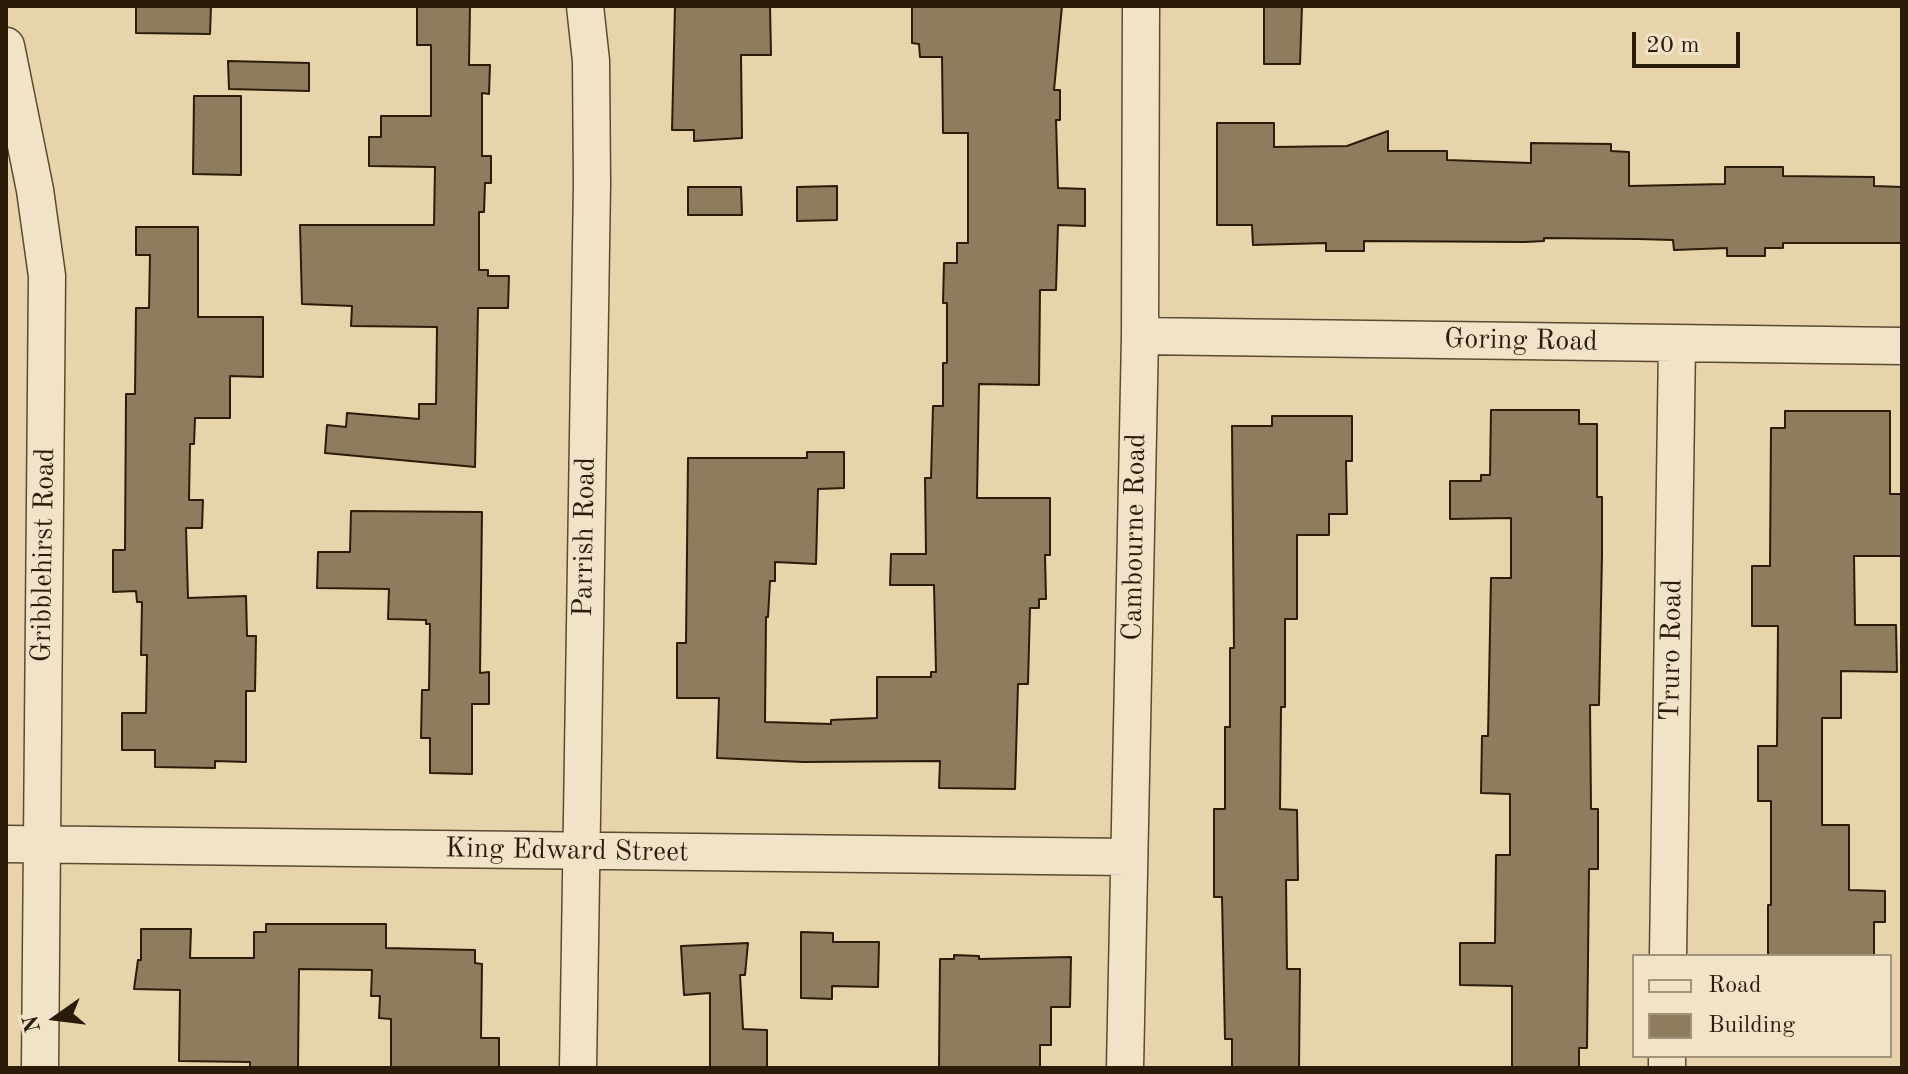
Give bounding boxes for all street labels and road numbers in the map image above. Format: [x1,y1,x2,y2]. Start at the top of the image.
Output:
street label: Goring Road [1444,323,1598,359]
street label: Cambourne Road [1116,433,1154,641]
street label: Gribblehirst Road [25,447,63,663]
street label: Parrish Road [567,457,603,617]
street label: Truro Road [1654,579,1690,721]
street label: King Edward Street [445,832,689,870]

